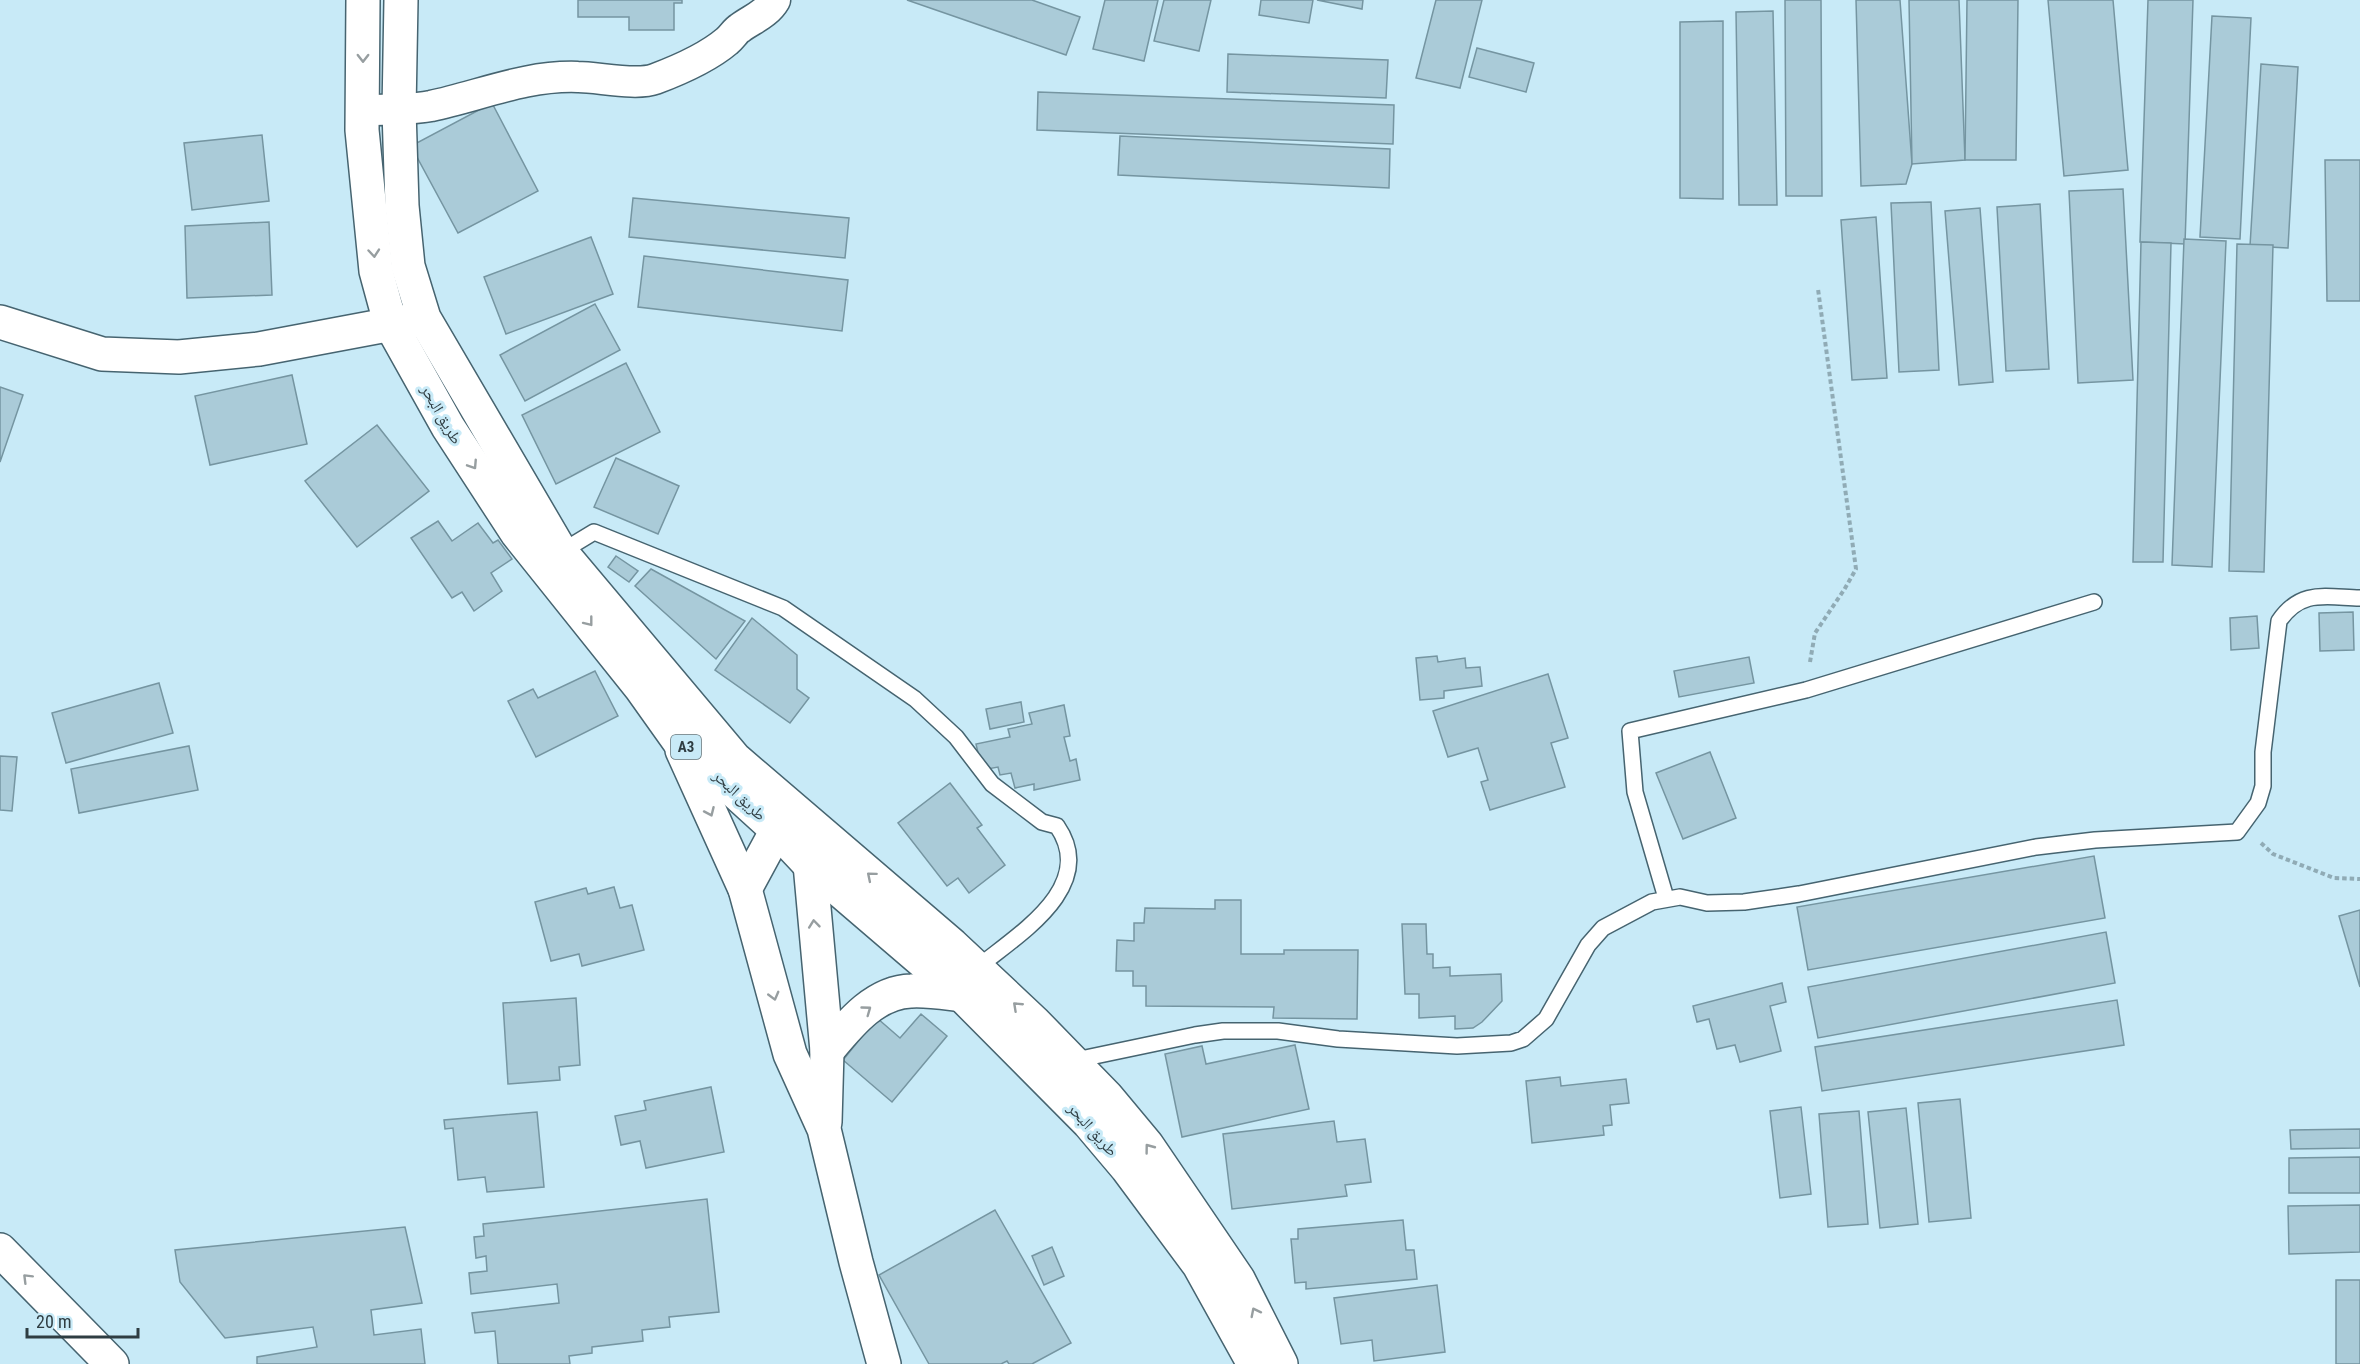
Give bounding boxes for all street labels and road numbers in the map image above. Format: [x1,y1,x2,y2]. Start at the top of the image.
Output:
street label: طريق البحر [416,380,466,448]
road number: A3 [671,735,701,759]
street label: طريق البحر [708,765,770,825]
street label: طريق البحر [1062,1098,1122,1161]

